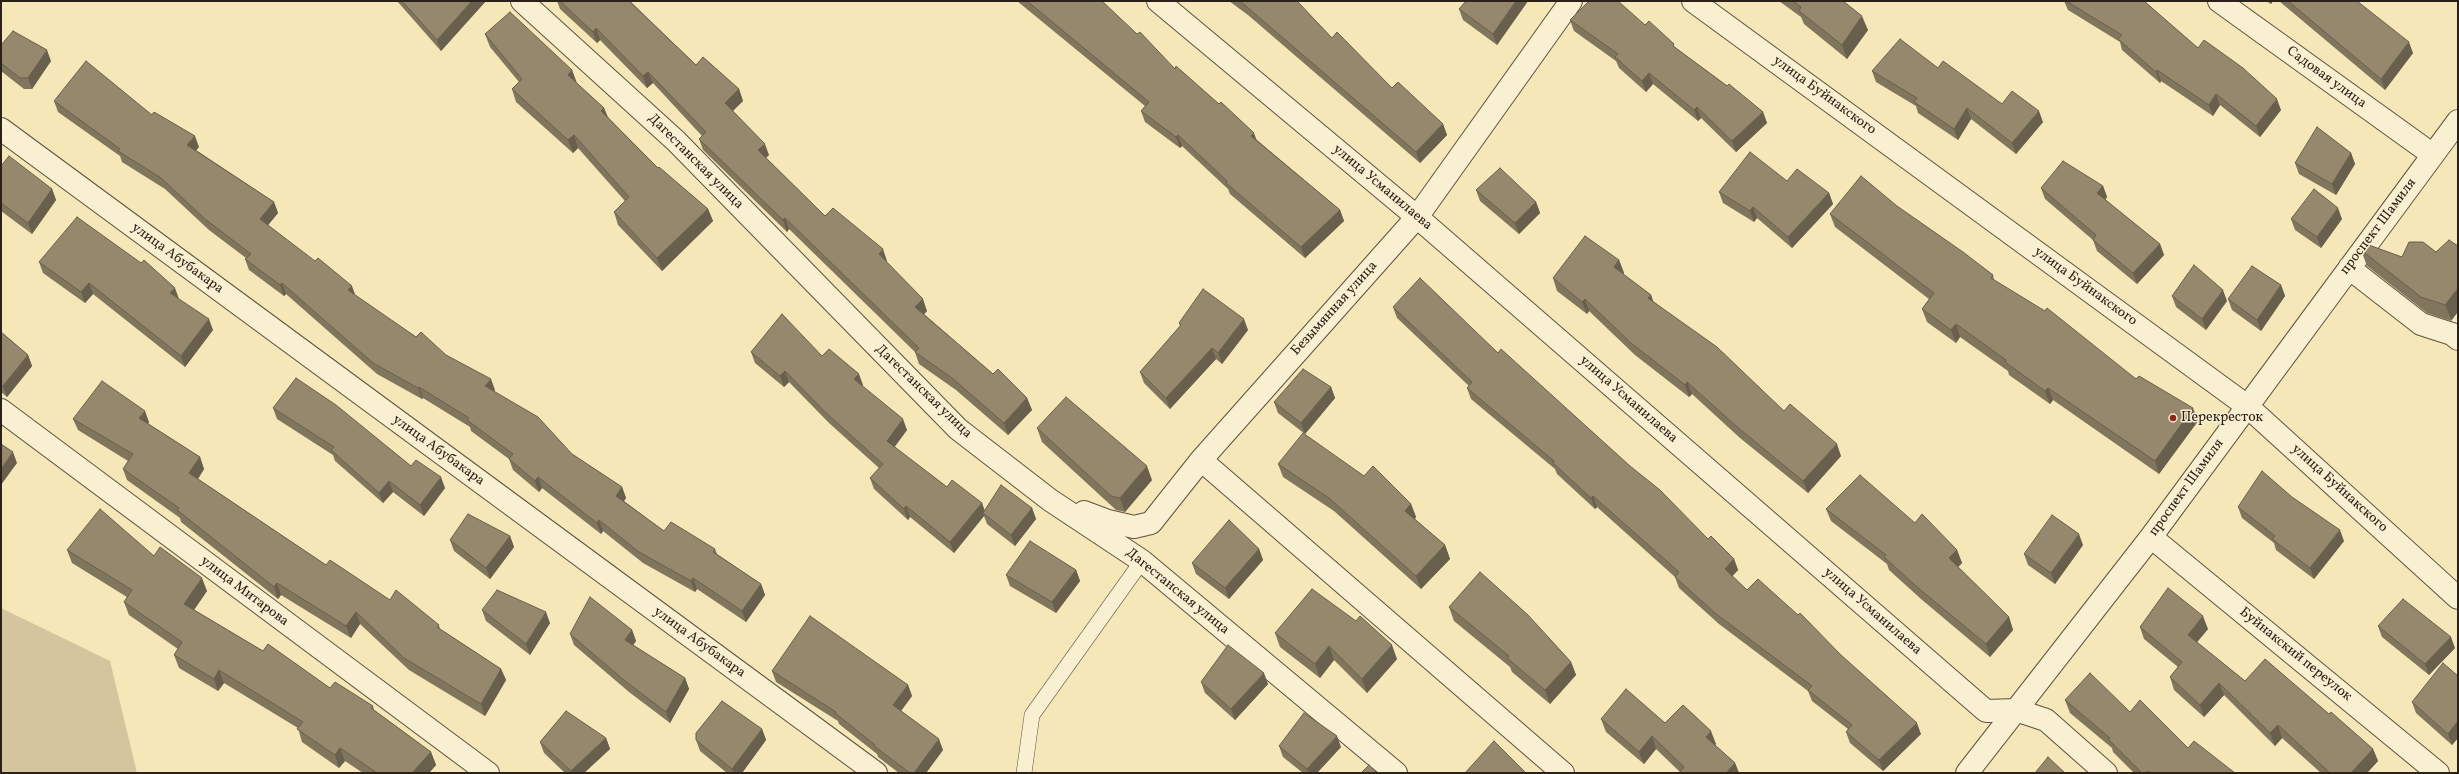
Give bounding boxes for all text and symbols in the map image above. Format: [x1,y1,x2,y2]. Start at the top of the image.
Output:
street label: Садовая улица [2283,43,2369,113]
street label: улица Буйнакского [1769,53,1879,139]
street label: Дагестанская улица [644,111,746,213]
street label: улица Усманилаева [1329,141,1435,235]
street label: проспект Шамиля [2337,176,2421,278]
street label: улица Абубакара [128,220,226,298]
street label: улица Буйнакского [2030,244,2140,330]
street label: Безымянная улица [1288,258,1382,360]
street label: Дагестанская улица [871,341,975,443]
street label: улица Усманилаева [1575,353,1681,447]
place label: Перекресток [2181,410,2263,426]
street label: улица Абубакара [389,412,487,490]
marker: Перекресток [2168,413,2178,423]
street label: проспект Шамиля [2146,436,2228,540]
street label: улица Буйнакского [2287,441,2391,537]
street label: Дагестанская улица [1122,545,1232,639]
street label: улица Митарова [196,553,292,631]
street label: улица Усманилаева [1819,565,1925,659]
street label: улица Абубакара [650,604,748,682]
street label: Буйнакский переулок [2235,604,2355,706]

